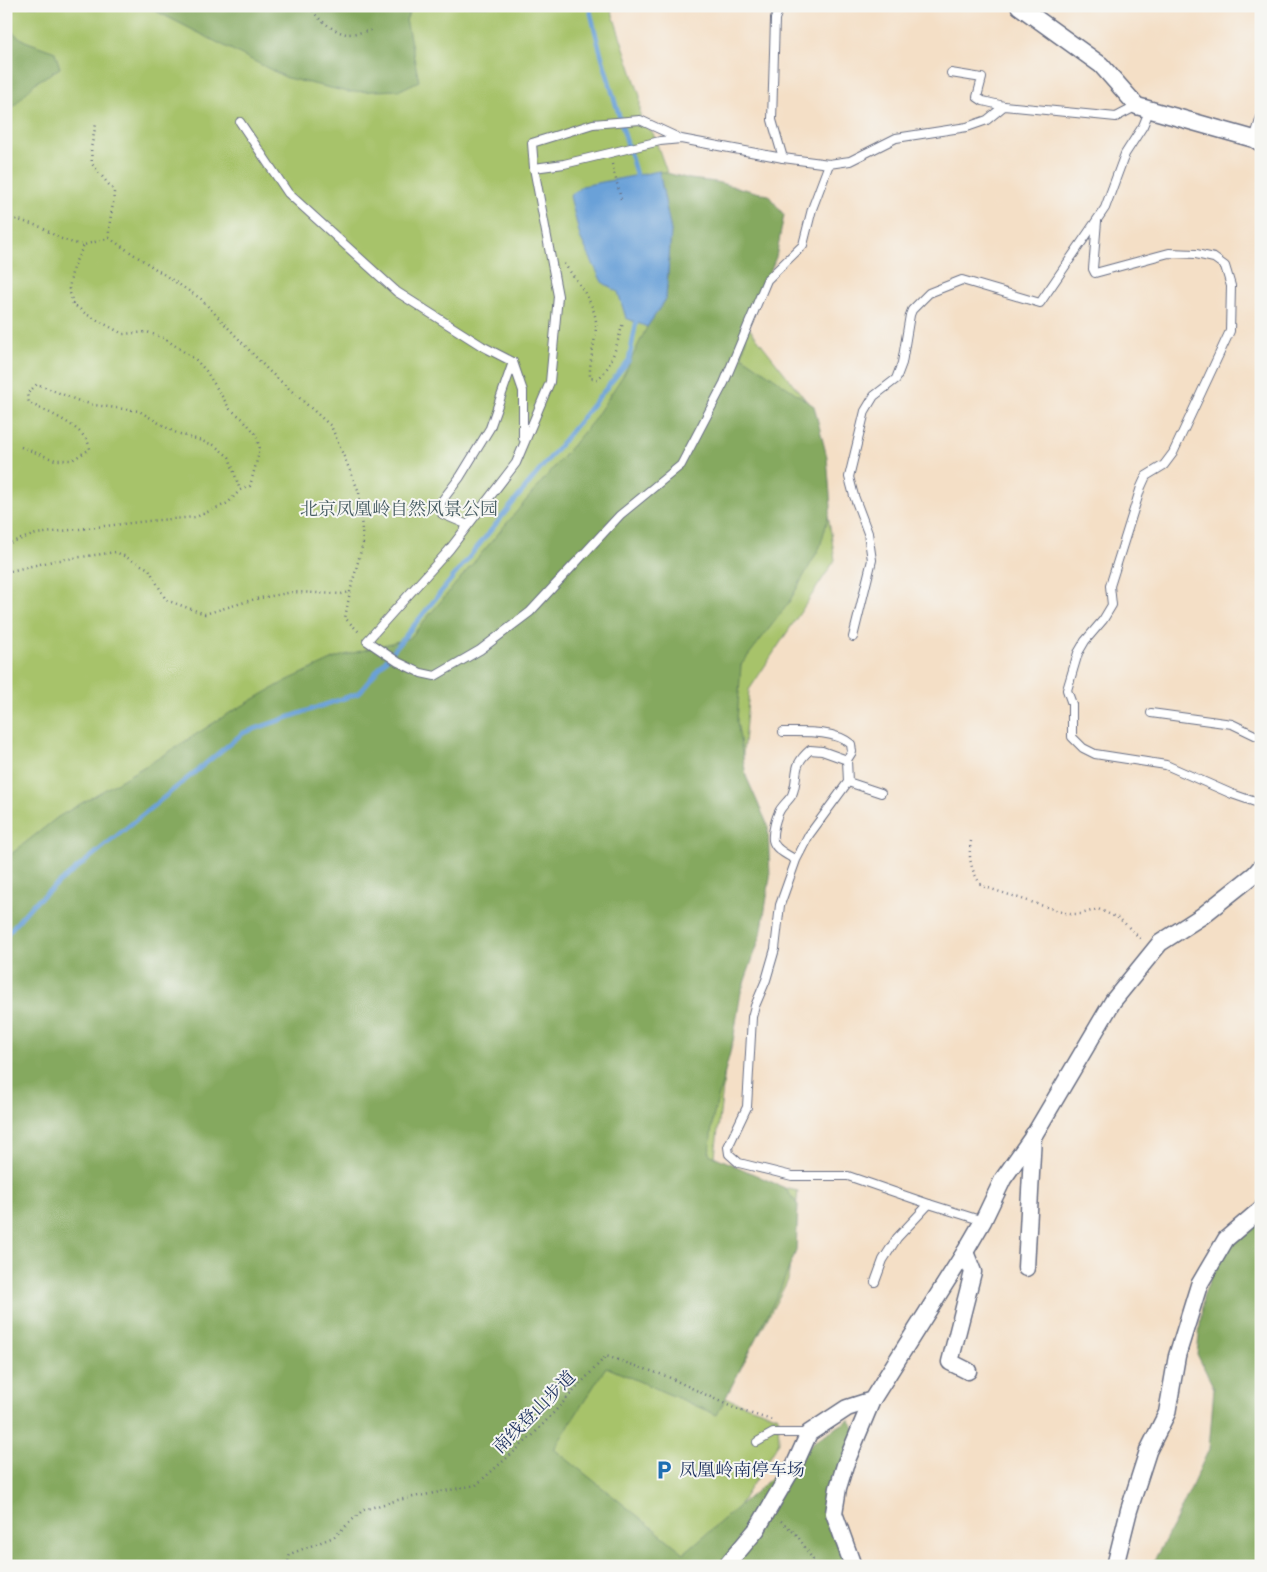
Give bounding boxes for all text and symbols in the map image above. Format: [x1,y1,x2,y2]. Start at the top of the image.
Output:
park label: 北京凤凰岭自然风景公园 [300,497,498,522]
street label: 南线登山步道 [487,1365,581,1459]
place label: 凤凰岭南停车场 [679,1458,805,1483]
parking icon: 凤凰岭南停车场 [653,1459,675,1481]

